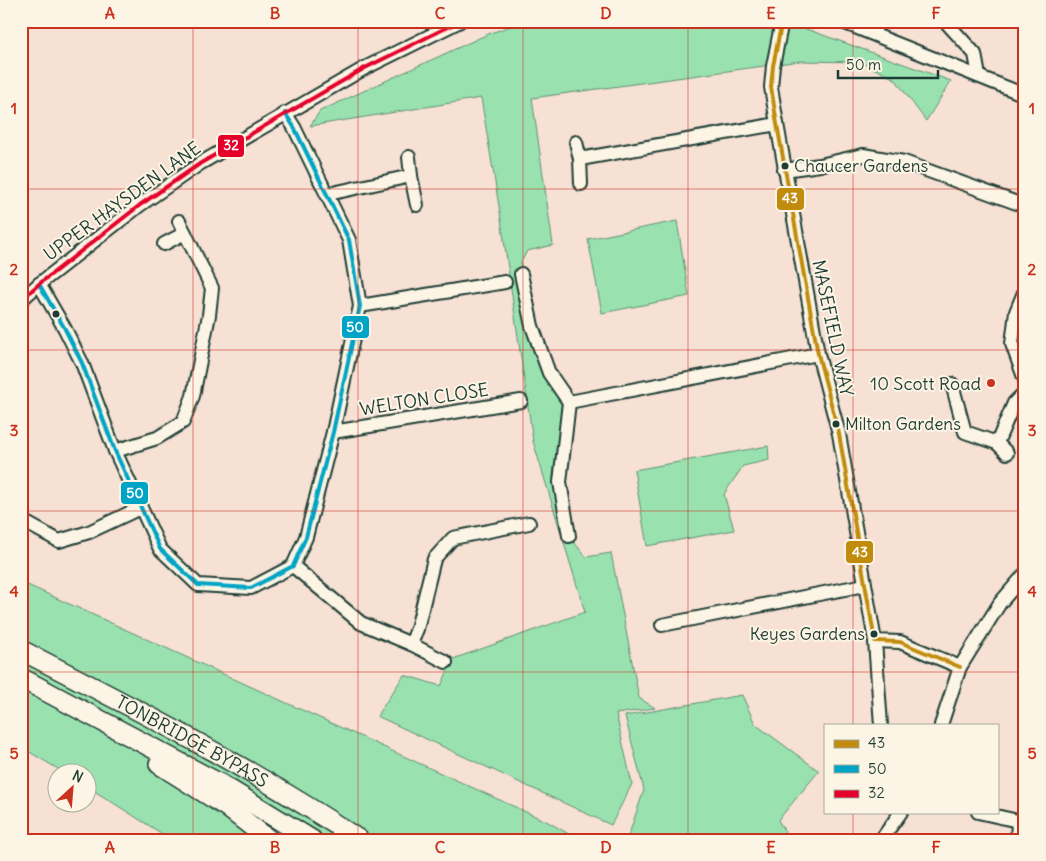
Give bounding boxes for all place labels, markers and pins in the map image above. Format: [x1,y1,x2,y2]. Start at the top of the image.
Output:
place label: Chaucer Gardens [794,155,929,177]
marker: Chaucer Gardens [780,161,790,171]
unlabelled marker [51,309,61,319]
place label: 10 Scott Road [870,372,981,395]
marker: 10 Scott Road [985,377,997,389]
place label: Milton Gardens [845,413,961,435]
marker: Milton Gardens [831,419,841,429]
place label: Keyes Gardens [750,623,865,645]
marker: Keyes Gardens [869,629,879,639]

